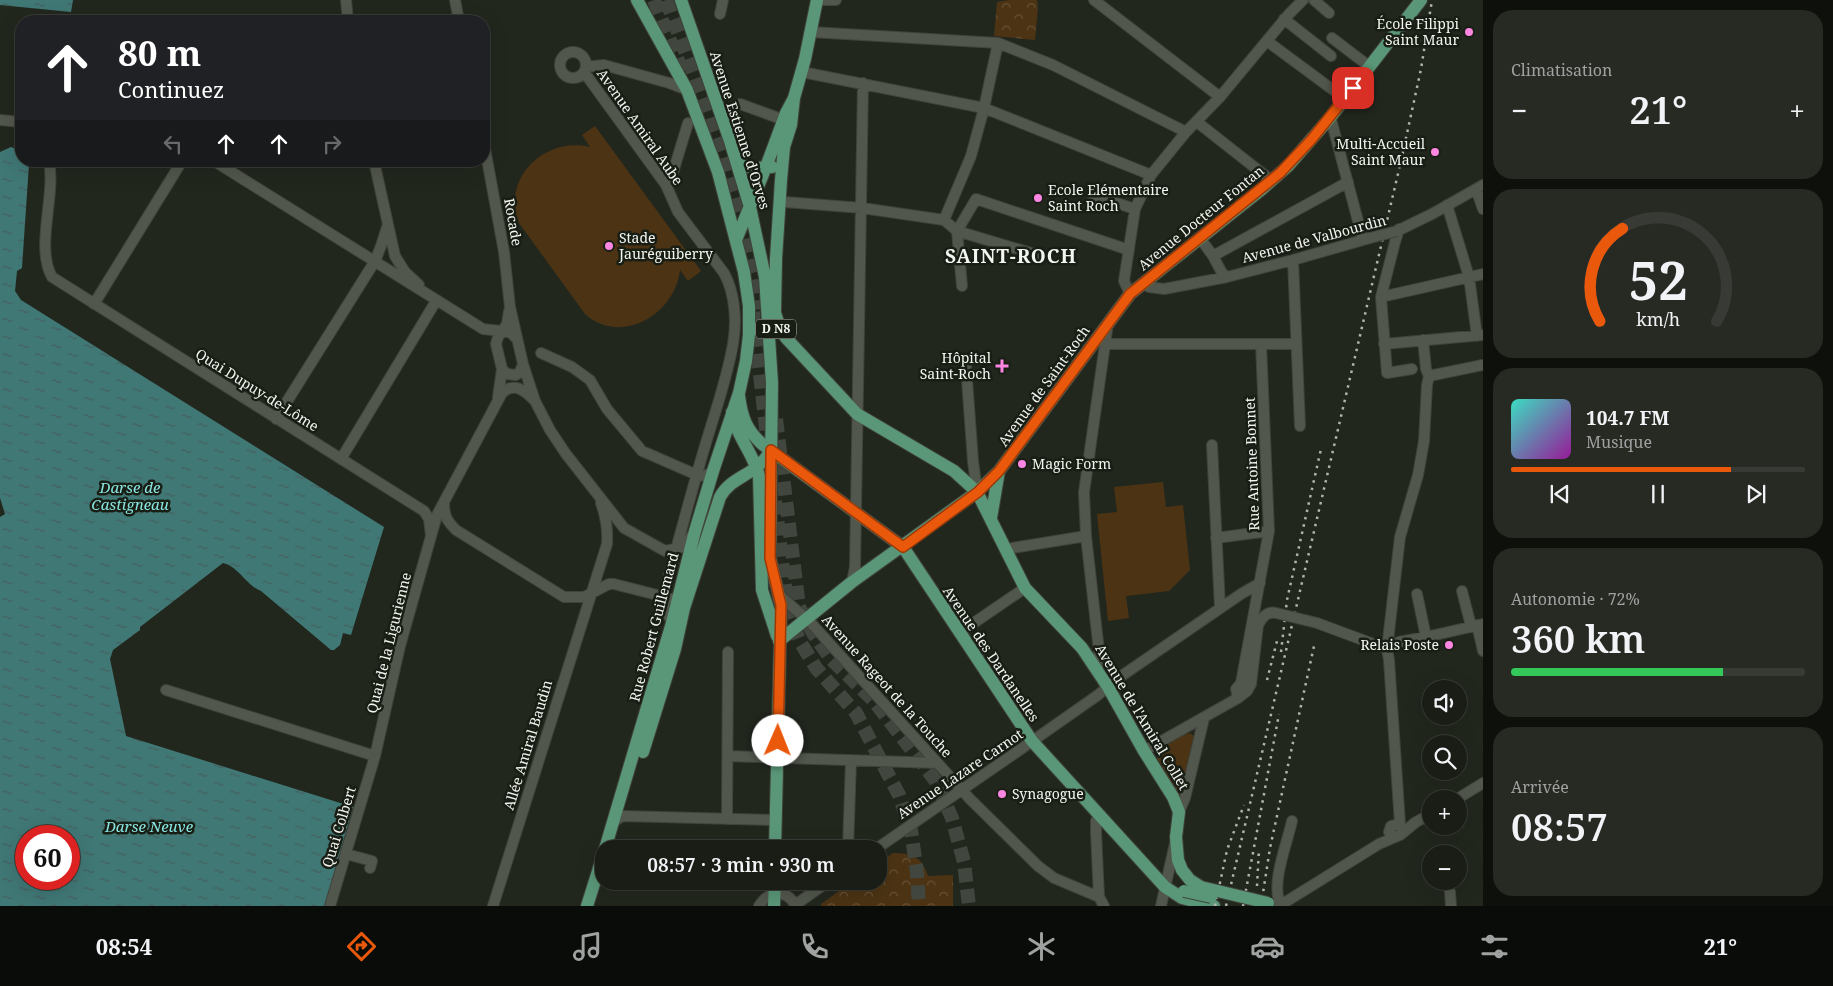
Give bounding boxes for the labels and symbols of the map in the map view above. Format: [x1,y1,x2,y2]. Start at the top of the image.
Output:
place label: École Filippi Saint Maur [1377,14,1460,49]
marker: École Filippi Saint Maur [1463,26,1475,38]
street label: Avenue Estienne d'Orves [706,48,775,211]
street label: Avenue Amiral Aube [593,65,688,189]
pin [1332,67,1374,109]
place label: Multi-Accueil Saint Maur [1336,134,1426,169]
marker: Multi-Accueil Saint Maur [1429,146,1441,158]
street label: Avenue Docteur Fontan [1134,161,1268,274]
place label: Ecole Elémentaire Saint Roch [1048,180,1169,215]
marker: Ecole Elémentaire Saint Roch [1032,192,1044,204]
street label: Rocade [500,197,527,247]
street label: Avenue de Valbourdin [1240,210,1388,267]
place label: Stade Jauréguiberry [618,228,713,263]
marker: Stade Jauréguiberry [603,240,615,252]
district label: SAINT-ROCH [945,243,1077,269]
road number: D N8 [756,320,796,338]
street label: Avenue de Saint-Roch [993,321,1094,450]
street label: Quai Dupuy-de-Lôme [192,344,323,435]
place label: Hôpital Saint-Roch [920,348,992,383]
marker: Hôpital Saint-Roch [995,359,1009,373]
street label: Rue Antoine Bonnet [1240,397,1263,531]
place label: Magic Form [1032,454,1111,473]
marker: Magic Form [1016,458,1028,470]
water label: Darse de Castigneau [91,477,169,514]
street label: Rue Robert Guillemard [624,550,683,703]
street label: Quai de la Ligurienne [362,570,415,715]
street label: Avenue des Dardanelles [939,582,1044,725]
street label: Avenue Rageot de la Touche [818,610,957,761]
place label: Relais Poste [1360,635,1439,654]
marker: Relais Poste [1443,639,1455,651]
street label: Avenue de l'Amiral Collet [1091,640,1194,793]
street label: Allée Amiral Baudin [499,678,556,812]
position arrow [751,714,803,766]
street label: Avenue Lazare Carnot [893,724,1026,823]
street label: Quai Colbert [317,784,360,870]
place label: Synagogue [1012,784,1084,803]
marker: Synagogue [996,788,1008,800]
water label: Darse Neuve [104,816,194,836]
speed limit sign: 60 [15,825,80,890]

